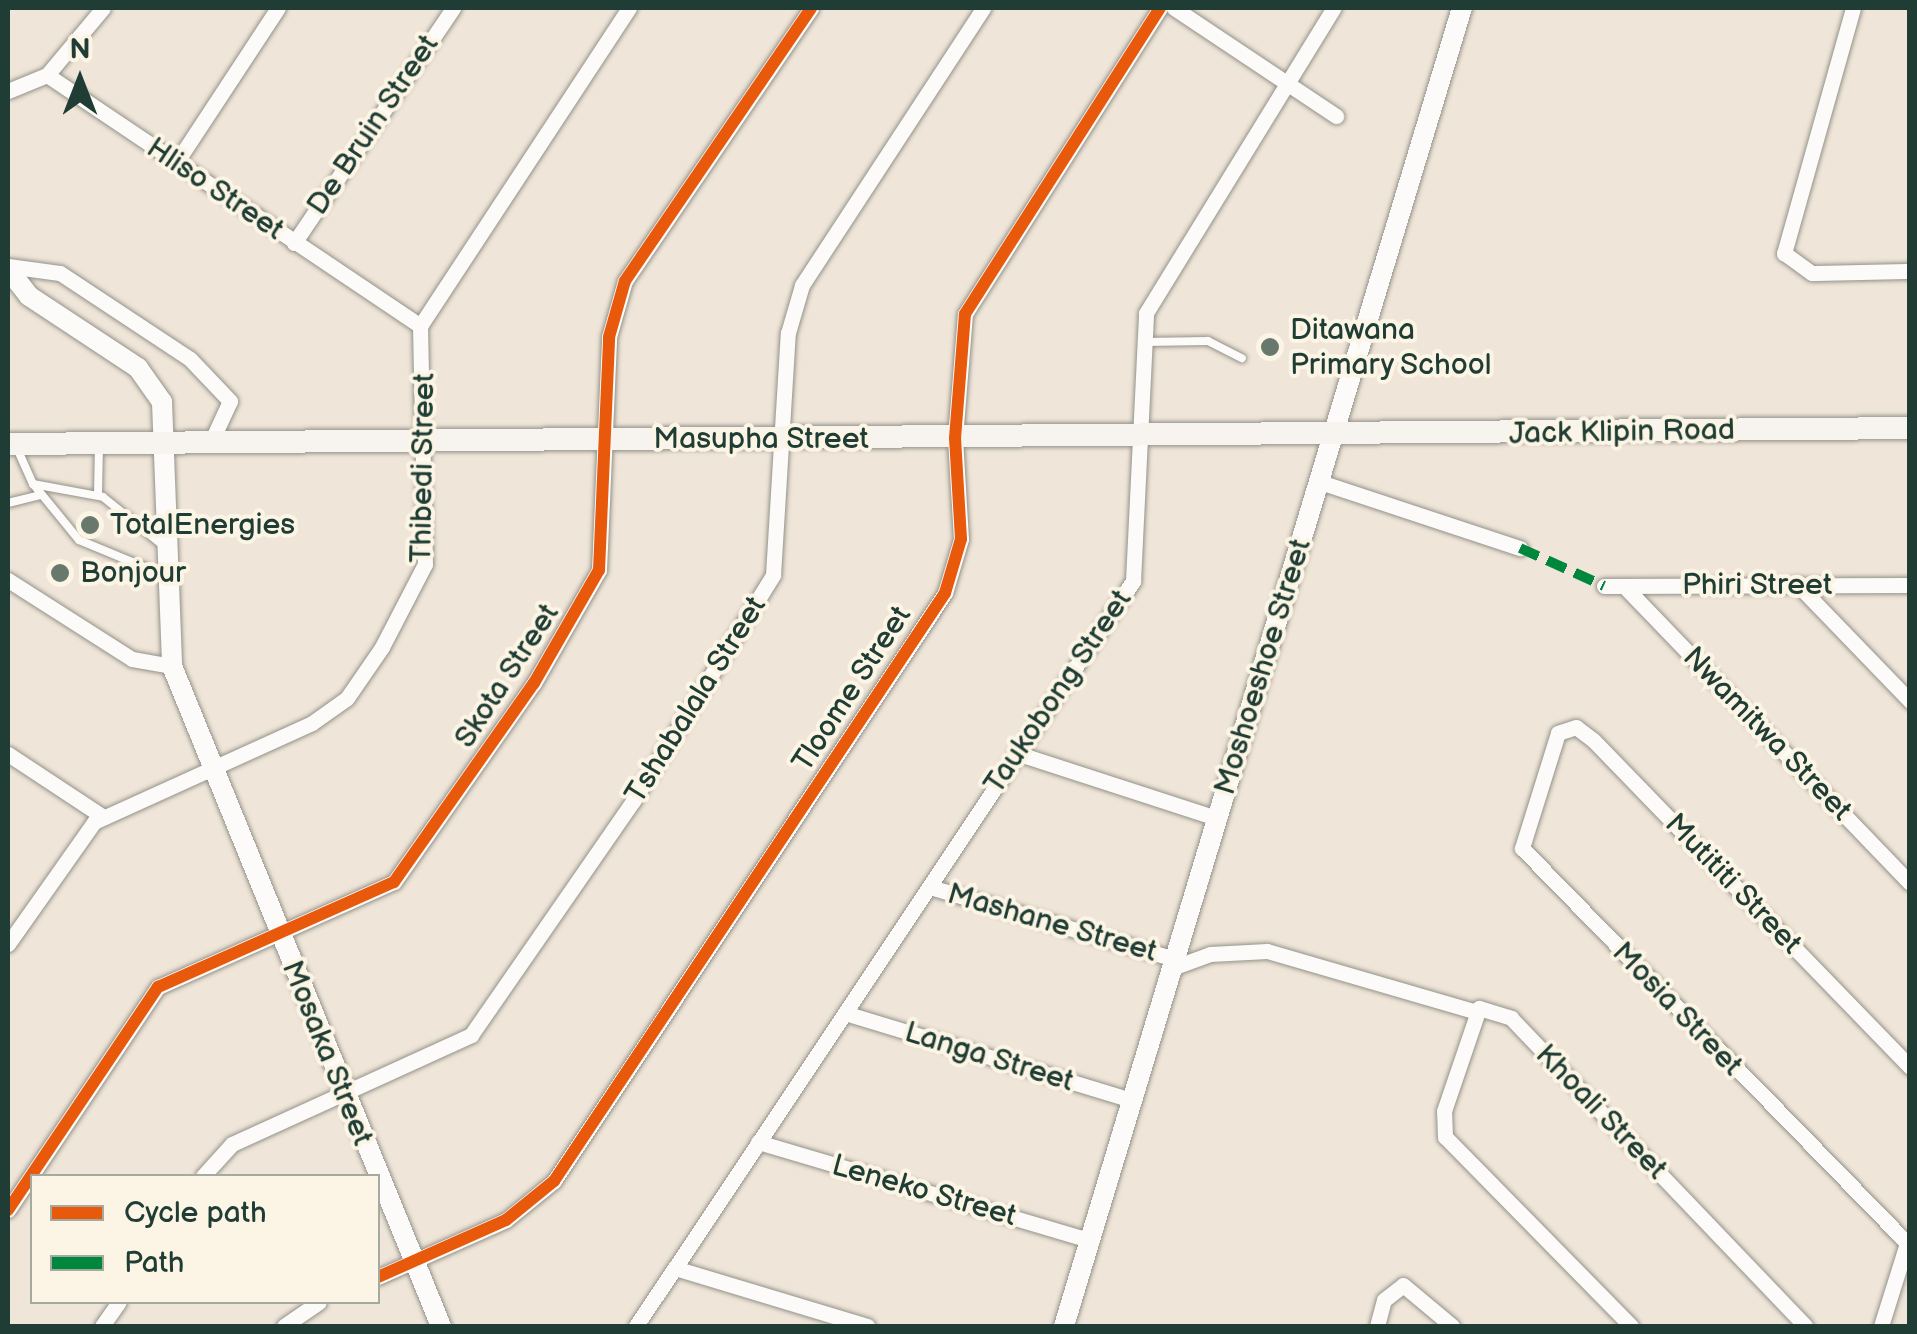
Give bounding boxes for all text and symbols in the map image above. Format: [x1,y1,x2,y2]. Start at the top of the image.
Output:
street label: De Bruin Street [299,28,447,222]
north arrow [30,30,130,130]
text: N [69,33,91,66]
street label: Hliso Street [139,130,291,248]
place label: Ditawana Primary School [1290,312,1494,382]
marker: Ditawana Primary School [1259,336,1281,358]
street label: Thibedi Street [403,373,443,563]
street label: Jack Klipin Road [1509,412,1735,452]
street label: Masupha Street [653,421,869,457]
place label: TotalEnergies [110,507,295,543]
marker: TotalEnergies [79,514,101,536]
street label: Moshoeshoe Street [1207,535,1319,799]
place label: Bonjour [80,555,186,591]
marker: Bonjour [49,562,71,584]
street label: Phiri Street [1682,567,1832,603]
street label: Taukobong Street [976,583,1140,801]
street label: Tshabalala Street [618,590,774,810]
street label: Skota Street [447,597,567,755]
street label: Tloome Street [785,599,919,779]
street label: Nwamitwa Street [1675,640,1859,828]
street label: Mutititi Street [1657,806,1809,962]
street label: Mashane Street [943,876,1161,970]
street label: Mosia Street [1604,935,1750,1083]
street label: Mosaka Street [274,955,380,1151]
street label: Langa Street [900,1014,1078,1100]
street label: Khoali Street [1528,1037,1674,1187]
street label: Leneko Street [827,1147,1021,1235]
legend [30,1174,380,1304]
text: Cycle path [124,1195,267,1231]
text: Path [124,1245,184,1281]

